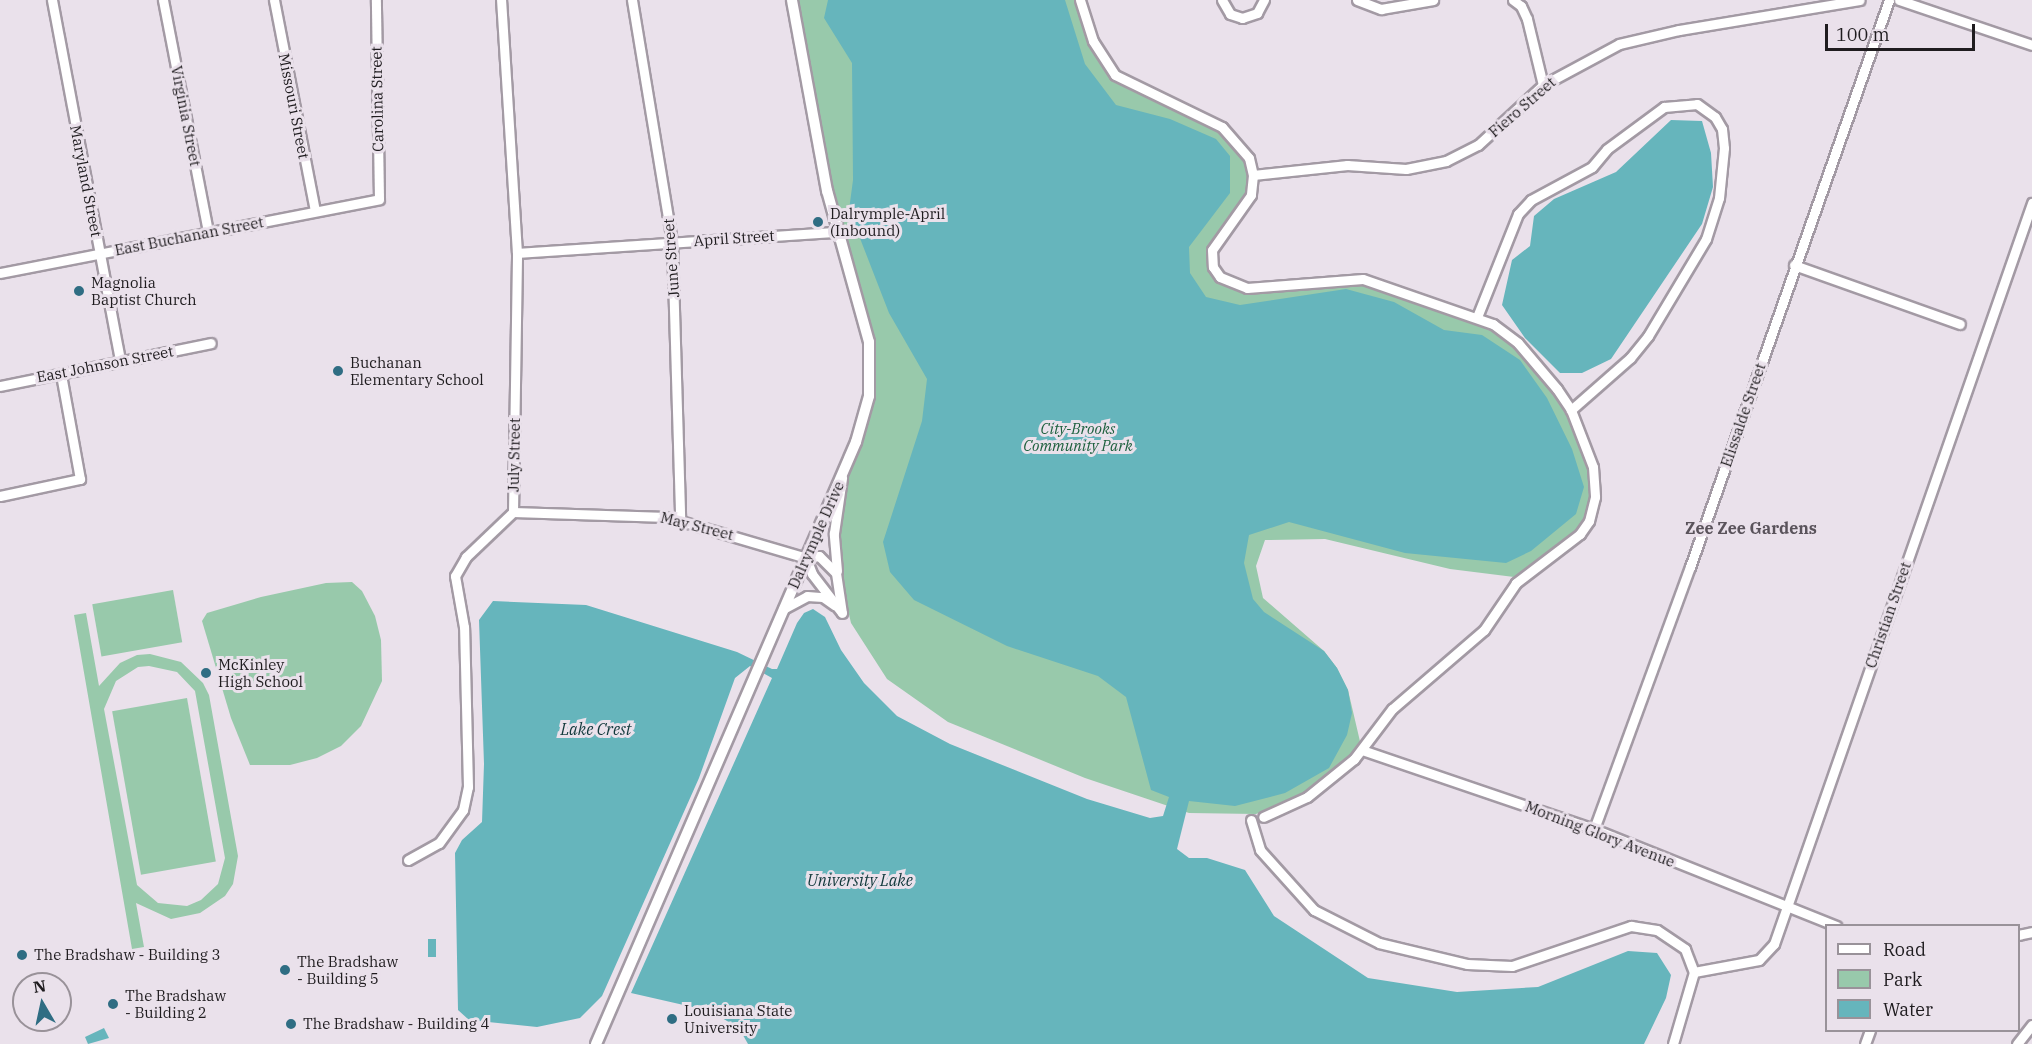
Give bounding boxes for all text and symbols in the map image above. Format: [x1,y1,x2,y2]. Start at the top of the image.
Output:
scale bar [1828,12,1978,50]
text: 100 m [1836,23,1890,46]
street label: Carolina Street [367,46,387,152]
street label: Missouri Street [275,52,313,160]
street label: Virginia Street [167,64,205,168]
street label: Fiero Street [1485,73,1559,141]
street label: Maryland Street [66,124,106,238]
place label: Dalrymple-April (Inbound) [830,204,945,239]
street label: East Buchanan Street [113,213,265,259]
marker: Dalrymple-April (Inbound) [811,215,825,229]
street label: June Street [659,218,683,298]
street label: April Street [693,226,775,250]
place label: Magnolia Baptist Church [91,273,197,308]
marker: Magnolia Baptist Church [72,284,86,298]
street label: East Johnson Street [35,342,175,386]
place label: Buchanan Elementary School [350,353,484,388]
street label: Elissalde Street [1717,361,1769,469]
marker: Buchanan Elementary School [331,364,345,378]
street label: July Street [504,418,524,492]
park label: City-Brooks Community Park [1023,419,1133,454]
street label: Dalrymple Drive [784,478,848,592]
street label: May Street [659,508,735,544]
district label: Zee Zee Gardens [1685,518,1817,538]
street label: Christian Street [1861,560,1915,670]
place label: McKinley High School [218,655,303,690]
marker: McKinley High School [199,666,213,680]
water label: Lake Crest [560,719,632,739]
street label: Morning Glory Avenue [1523,797,1677,871]
water label: University Lake [807,870,913,890]
legend [1825,924,2020,1032]
text: Road [1883,938,1926,961]
place label: The Bradshaw - Building 3 [34,946,220,964]
marker: The Bradshaw - Building 3 [15,948,29,962]
place label: The Bradshaw - Building 5 [297,952,398,987]
marker: The Bradshaw - Building 5 [278,963,292,977]
text: Park [1883,968,1922,991]
north arrow [12,972,72,1032]
text: N [32,975,47,997]
place label: The Bradshaw - Building 2 [125,986,226,1021]
marker: The Bradshaw - Building 2 [106,997,120,1011]
text: Water [1883,998,1933,1021]
place label: Louisiana State University [684,1001,792,1036]
marker: Louisiana State University [665,1012,679,1026]
place label: The Bradshaw - Building 4 [303,1015,489,1033]
marker: The Bradshaw - Building 4 [284,1017,298,1031]

